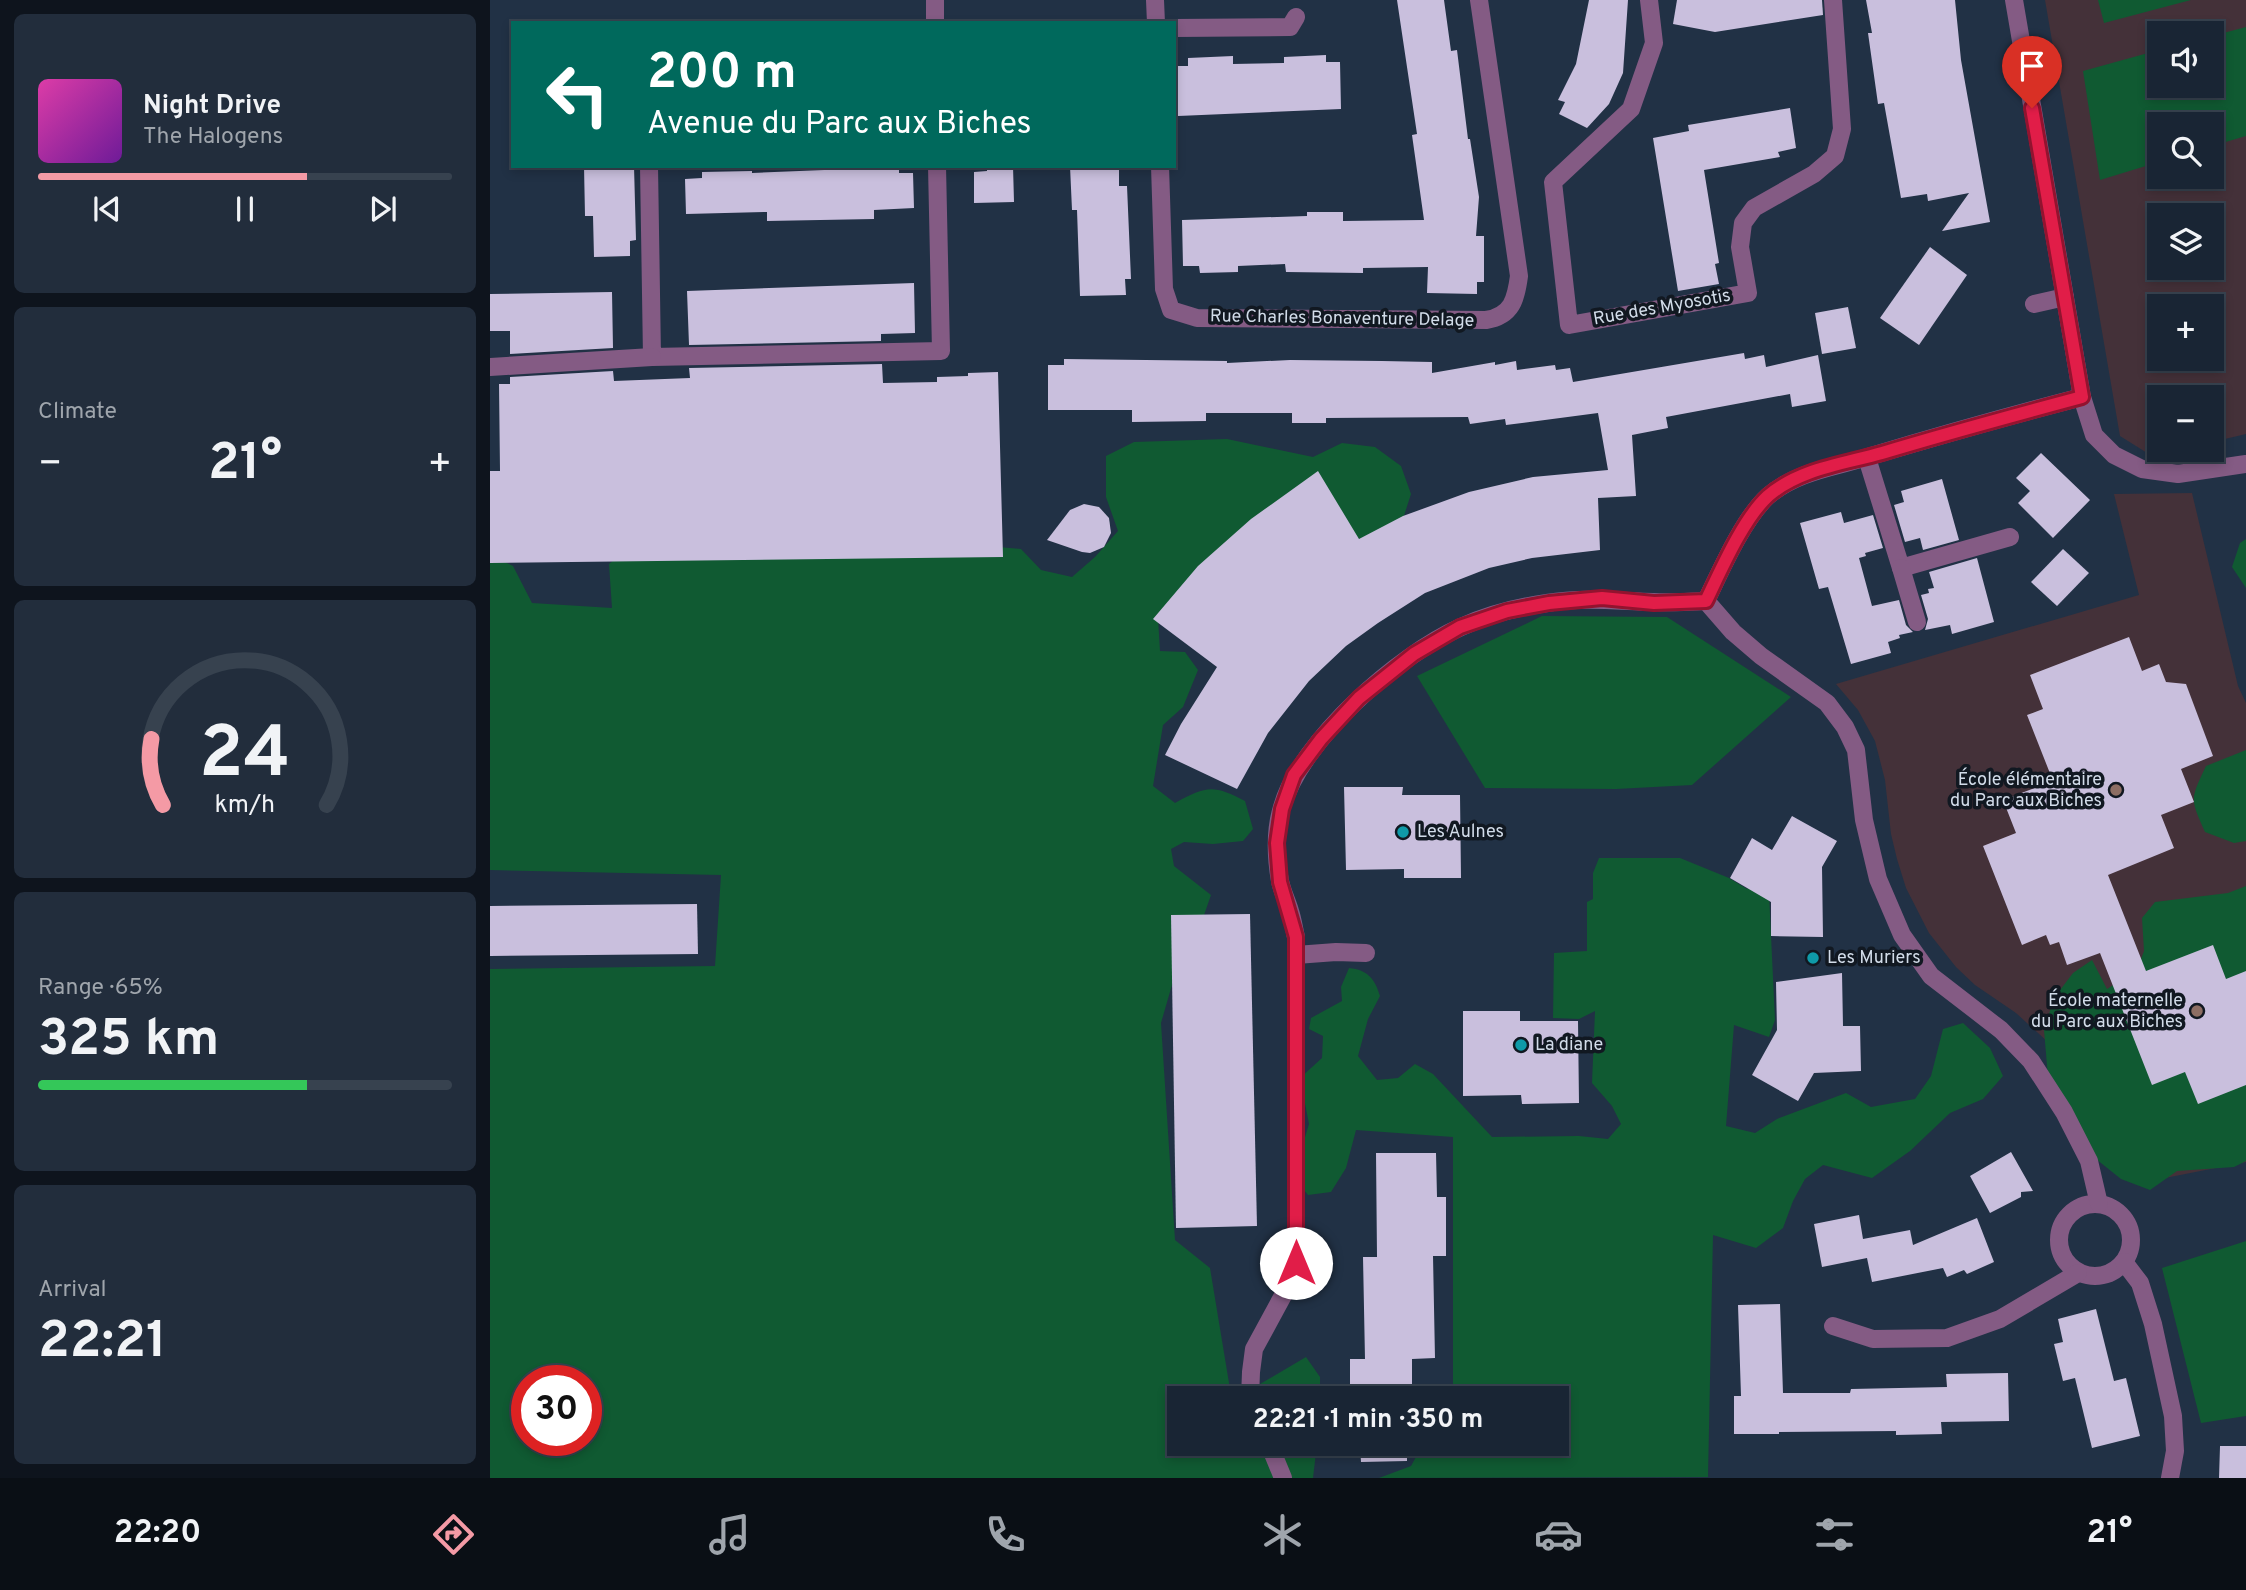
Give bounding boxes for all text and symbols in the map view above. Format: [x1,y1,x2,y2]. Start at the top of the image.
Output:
map controls [2147,21,2224,462]
button: sound [2147,21,2224,98]
pin [2002,36,2062,108]
text: 200 m [647,44,797,106]
icon: arrive [2013,47,2051,85]
icon: left [532,49,623,140]
text: Night Drive [143,90,281,123]
text: Avenue du Parc aux Biches [647,105,1032,145]
button: search [2147,112,2224,189]
text: The Halogens [143,123,283,152]
icon: previous [88,190,126,228]
icon: pause [226,190,264,228]
icon: next [364,190,402,228]
button: layers [2147,203,2224,280]
street label: Rue des Myosotis [1591,285,1733,331]
button: + [2147,294,2224,371]
street label: Rue Charles Bonaventure Delage [1210,305,1474,333]
button: − [2147,385,2224,462]
text: Climate [38,398,117,427]
text: 21° [208,432,282,498]
text: − [38,441,63,490]
text: + [427,441,452,490]
text: 24 [199,711,291,803]
place label: École élémentaire du Parc aux Biches [1950,767,2102,813]
marker: École élémentaire du Parc aux Biches [2108,782,2124,798]
text: km/h [215,790,275,822]
place label: Les Aulnes [1417,821,1504,844]
marker: Les Aulnes [1395,824,1411,840]
place label: Les Muriers [1827,947,1921,970]
marker: Les Muriers [1805,950,1821,966]
text: Range · 65% [38,974,163,1003]
place label: École maternelle du Parc aux Biches [2031,988,2183,1034]
marker: École maternelle du Parc aux Biches [2189,1003,2205,1019]
text: 325 km [38,1008,219,1074]
place label: La diane [1535,1034,1603,1057]
marker: La diane [1513,1037,1529,1053]
position arrow [1259,1226,1333,1300]
text: Arrival [38,1276,107,1305]
text: 22:21 [38,1310,167,1376]
speed limit sign: 30 [511,1365,602,1456]
text: 22:21 · 1 min · 350 m [1253,1404,1483,1437]
icon: directions [429,1510,478,1559]
icon: music [705,1510,754,1559]
icon: phone [981,1510,1030,1559]
icon: climate [1258,1510,1307,1559]
icon: car [1534,1510,1583,1559]
icon: filters [1810,1510,1859,1559]
text: 22:20 [114,1514,201,1554]
text: 21° [2087,1514,2132,1554]

